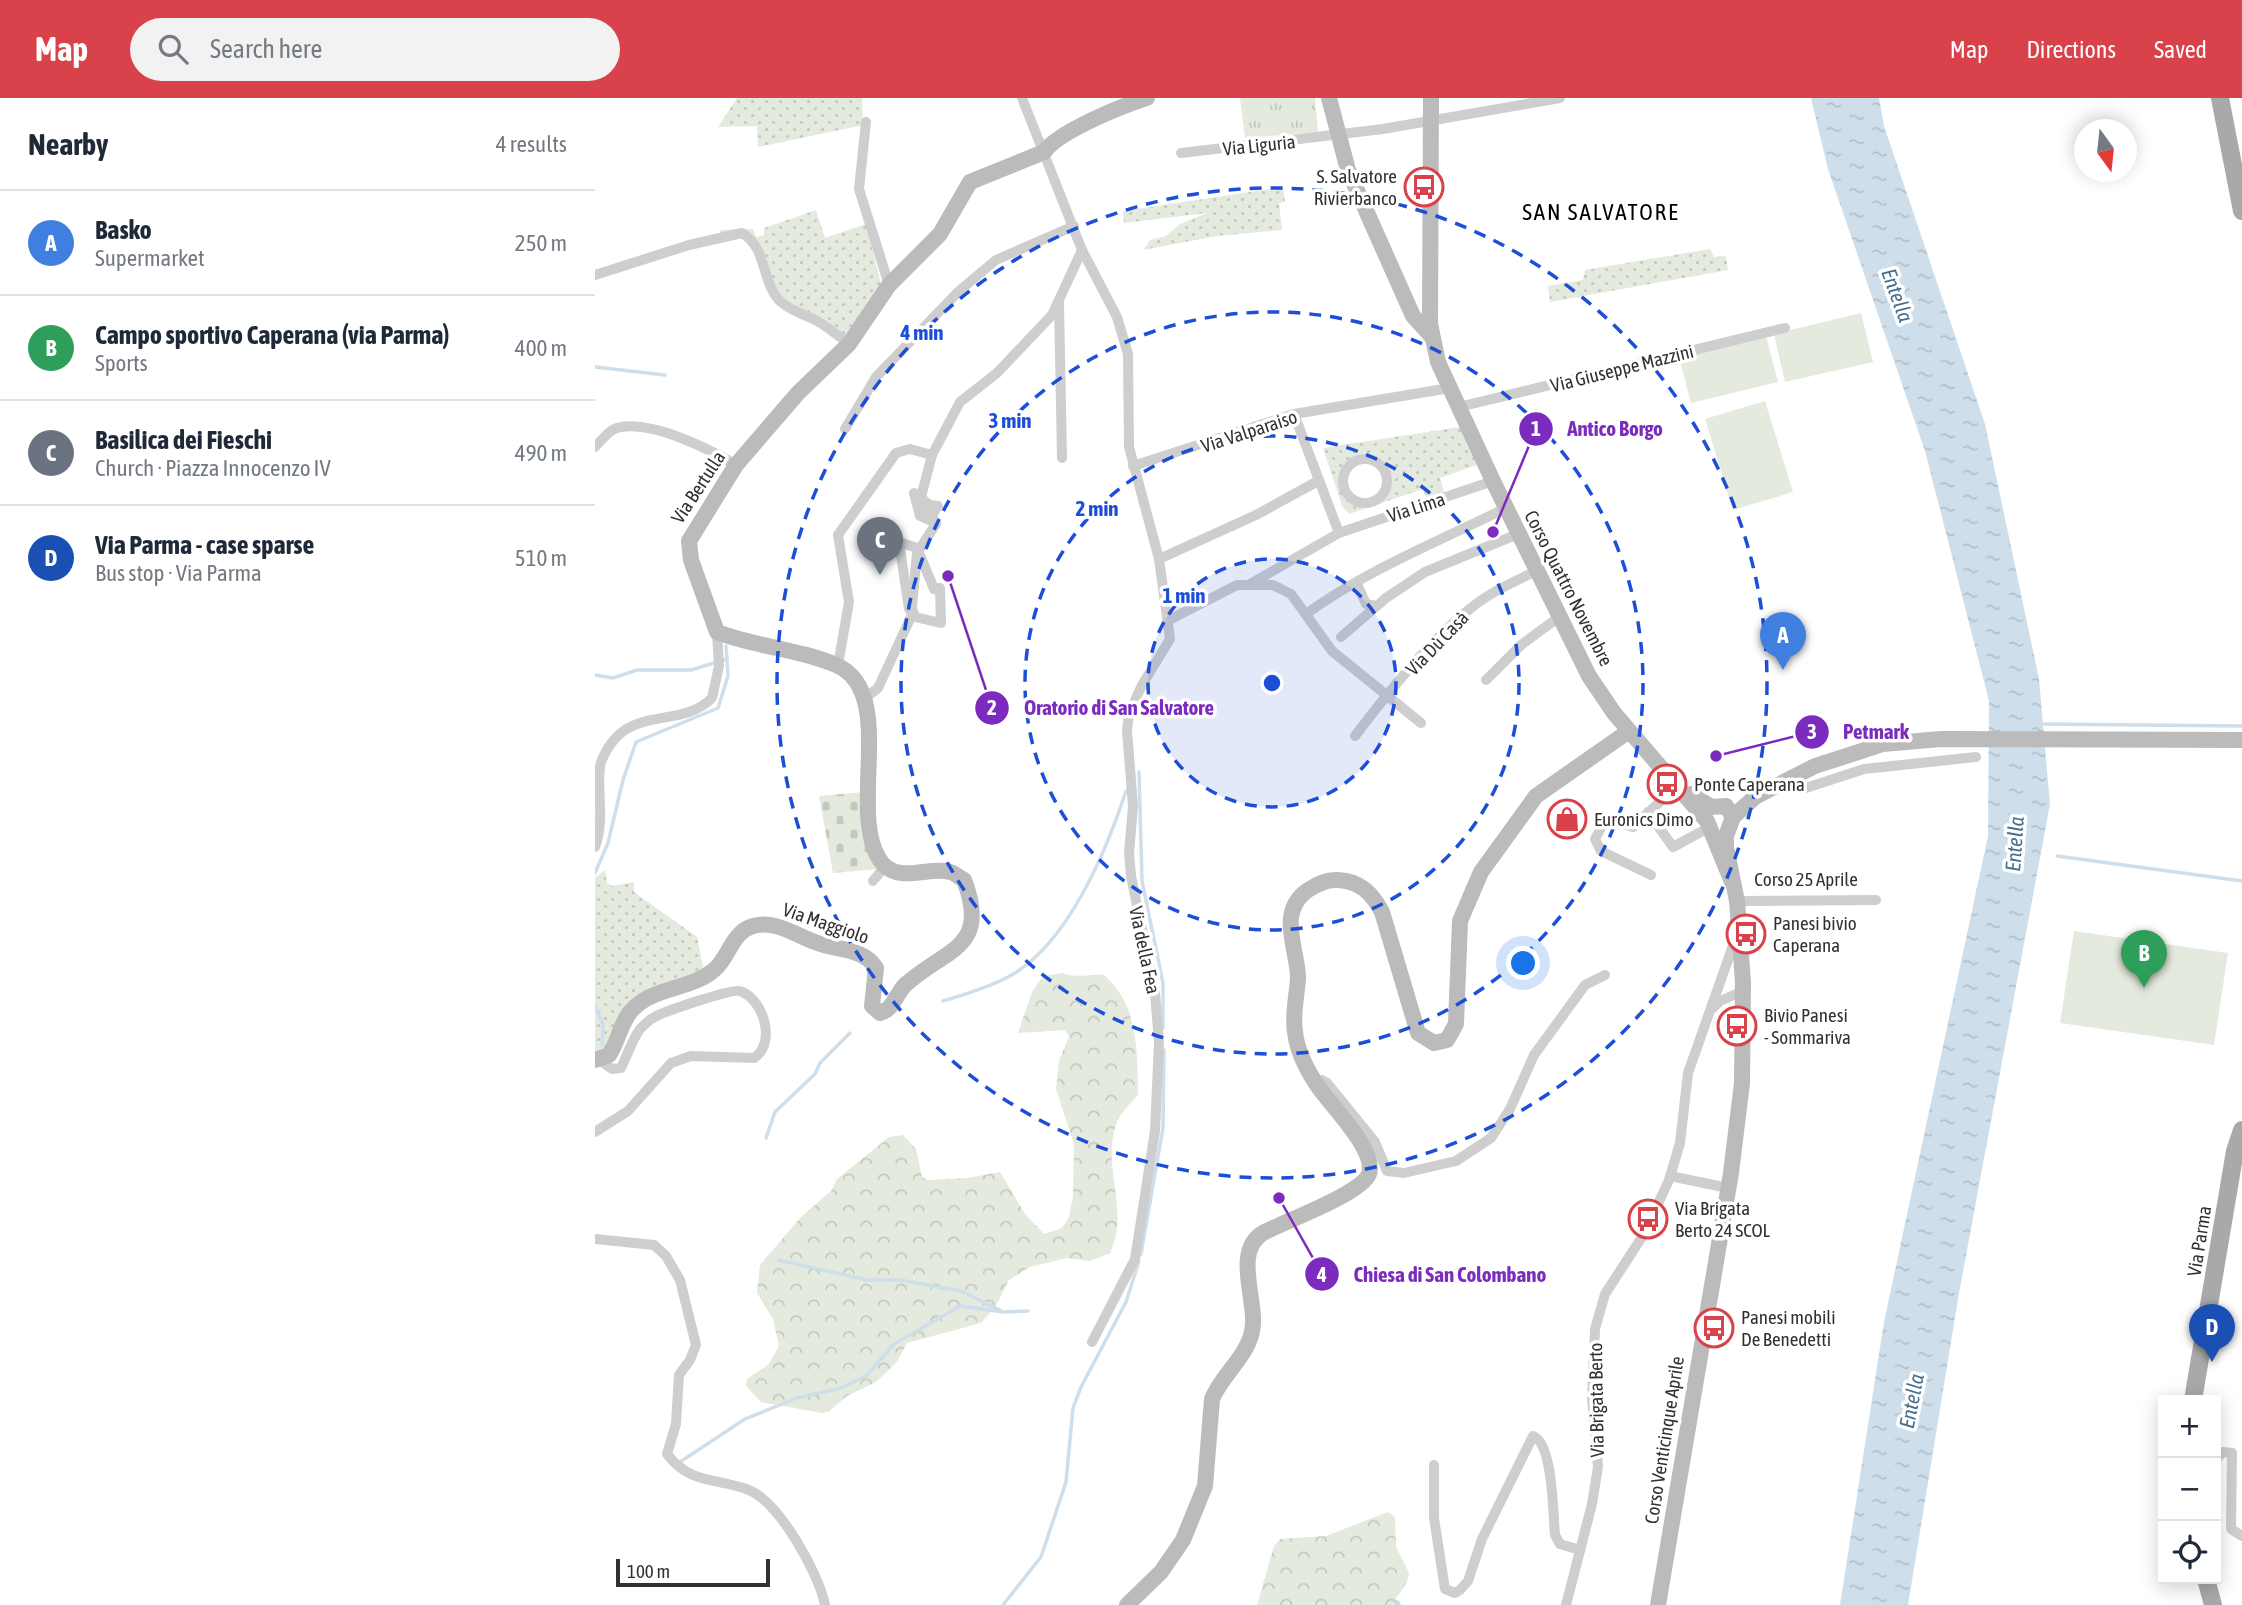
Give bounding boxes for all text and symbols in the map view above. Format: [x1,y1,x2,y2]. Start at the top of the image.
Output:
search box [130,18,620,81]
text: Map [35,30,88,68]
icon: search [154,30,192,68]
text: Search here [210,34,322,64]
text: Map [1950,36,1988,63]
text: Directions [2026,36,2116,63]
text: Saved [2154,36,2207,63]
north arrow [2074,119,2137,182]
text: Nearby [28,127,108,161]
street label: Via Liguria [1222,130,1296,160]
text: 4 results [496,131,567,157]
place label: S. Salvatore Rivierbanco [1314,165,1397,209]
bus stop icon: S. Salvatore Rivierbanco [1403,166,1445,208]
district label: SAN SALVATORE [1522,199,1680,225]
text: Basko [95,215,152,245]
text: A [45,230,57,256]
text: 250 m [515,230,567,256]
text: Supermarket [95,245,205,271]
water label: Entella [1877,265,1919,325]
text: Campo sportivo Caperana (via Parma) [95,320,449,350]
text: 4 min [900,320,943,344]
text: B [46,335,56,361]
text: 400 m [515,335,567,361]
street label: Via Giuseppe Mazzini [1548,340,1696,396]
text: Sports [95,350,148,376]
street label: Via Valparaiso [1198,405,1300,457]
text: 3 min [989,408,1031,432]
callout: Antico Borgo [1518,408,1677,450]
text: 1 [1531,416,1541,440]
text: Antico Borgo [1566,416,1663,440]
text: Basilica dei Fieschi [95,425,272,455]
text: C [46,440,56,466]
text: 490 m [515,440,567,466]
street label: Via Bertulla [667,447,729,527]
text: Church · Piazza Innocenzo IV [95,455,331,481]
street label: Via Lima [1384,487,1448,527]
text: 2 min [1076,496,1118,520]
street label: Corso Quattro Novembre [1520,507,1618,669]
pin: C [857,517,903,575]
text: Via Parma - case sparse [95,530,314,560]
text: D [45,545,57,571]
text: 510 m [515,545,567,571]
text: Bus stop · Via Parma [95,560,262,586]
text: 1 min [1163,583,1205,607]
street label: Via Dù Casà [1401,606,1473,680]
pin: A [1760,612,1806,670]
centre of rings [1260,671,1284,695]
callout: Oratorio di San Salvatore [975,687,1228,729]
text: 2 [987,695,997,719]
text: Oratorio di San Salvatore [1024,695,1214,719]
callout: Petmark [1794,711,1923,753]
text: 3 [1807,719,1817,743]
text: Petmark [1843,719,1910,743]
bus stop icon: Ponte Caperana [1646,763,1688,805]
place label: Ponte Caperana [1694,773,1805,795]
shop icon: Euronics Dimo [1546,798,1588,840]
place label: Euronics Dimo [1594,808,1693,830]
water label: Entella [2000,815,2028,872]
street label: Corso 25 Aprile [1754,868,1858,890]
street label: Via Maggiolo [780,898,872,948]
street label: Via della Fea [1125,904,1165,996]
place label: Panesi bivio Caperana [1773,912,1857,956]
bus stop icon: Panesi bivio Caperana [1725,913,1767,955]
pin: B [2121,930,2167,988]
your location [1506,946,1540,980]
place label: Bivio Panesi - Sommariva [1764,1004,1851,1048]
bus stop icon: Bivio Panesi - Sommariva [1716,1005,1758,1047]
place label: Via Brigata Berto 24 SCOL [1675,1197,1771,1241]
bus stop icon: Via Brigata Berto 24 SCOL [1627,1198,1669,1240]
street label: Via Parma [2183,1204,2215,1278]
callout: Chiesa di San Colombano [1305,1253,1561,1295]
text: 4 [1316,1262,1327,1286]
text: Chiesa di San Colombano [1354,1262,1547,1286]
pin: D [2189,1304,2235,1362]
place label: Panesi mobili De Benedetti [1741,1306,1836,1350]
bus stop icon: Panesi mobili De Benedetti [1693,1307,1735,1349]
street label: Via Brigata Berto [1584,1342,1608,1458]
street label: Corso Venticinque Aprile [1640,1355,1688,1525]
water label: Entella [1894,1371,1928,1430]
map controls [2158,1395,2221,1584]
button: + [2158,1395,2221,1458]
button: − [2158,1458,2221,1521]
button: locate [2158,1521,2221,1584]
scale bar [616,1556,770,1588]
text: 100 m [627,1560,670,1582]

